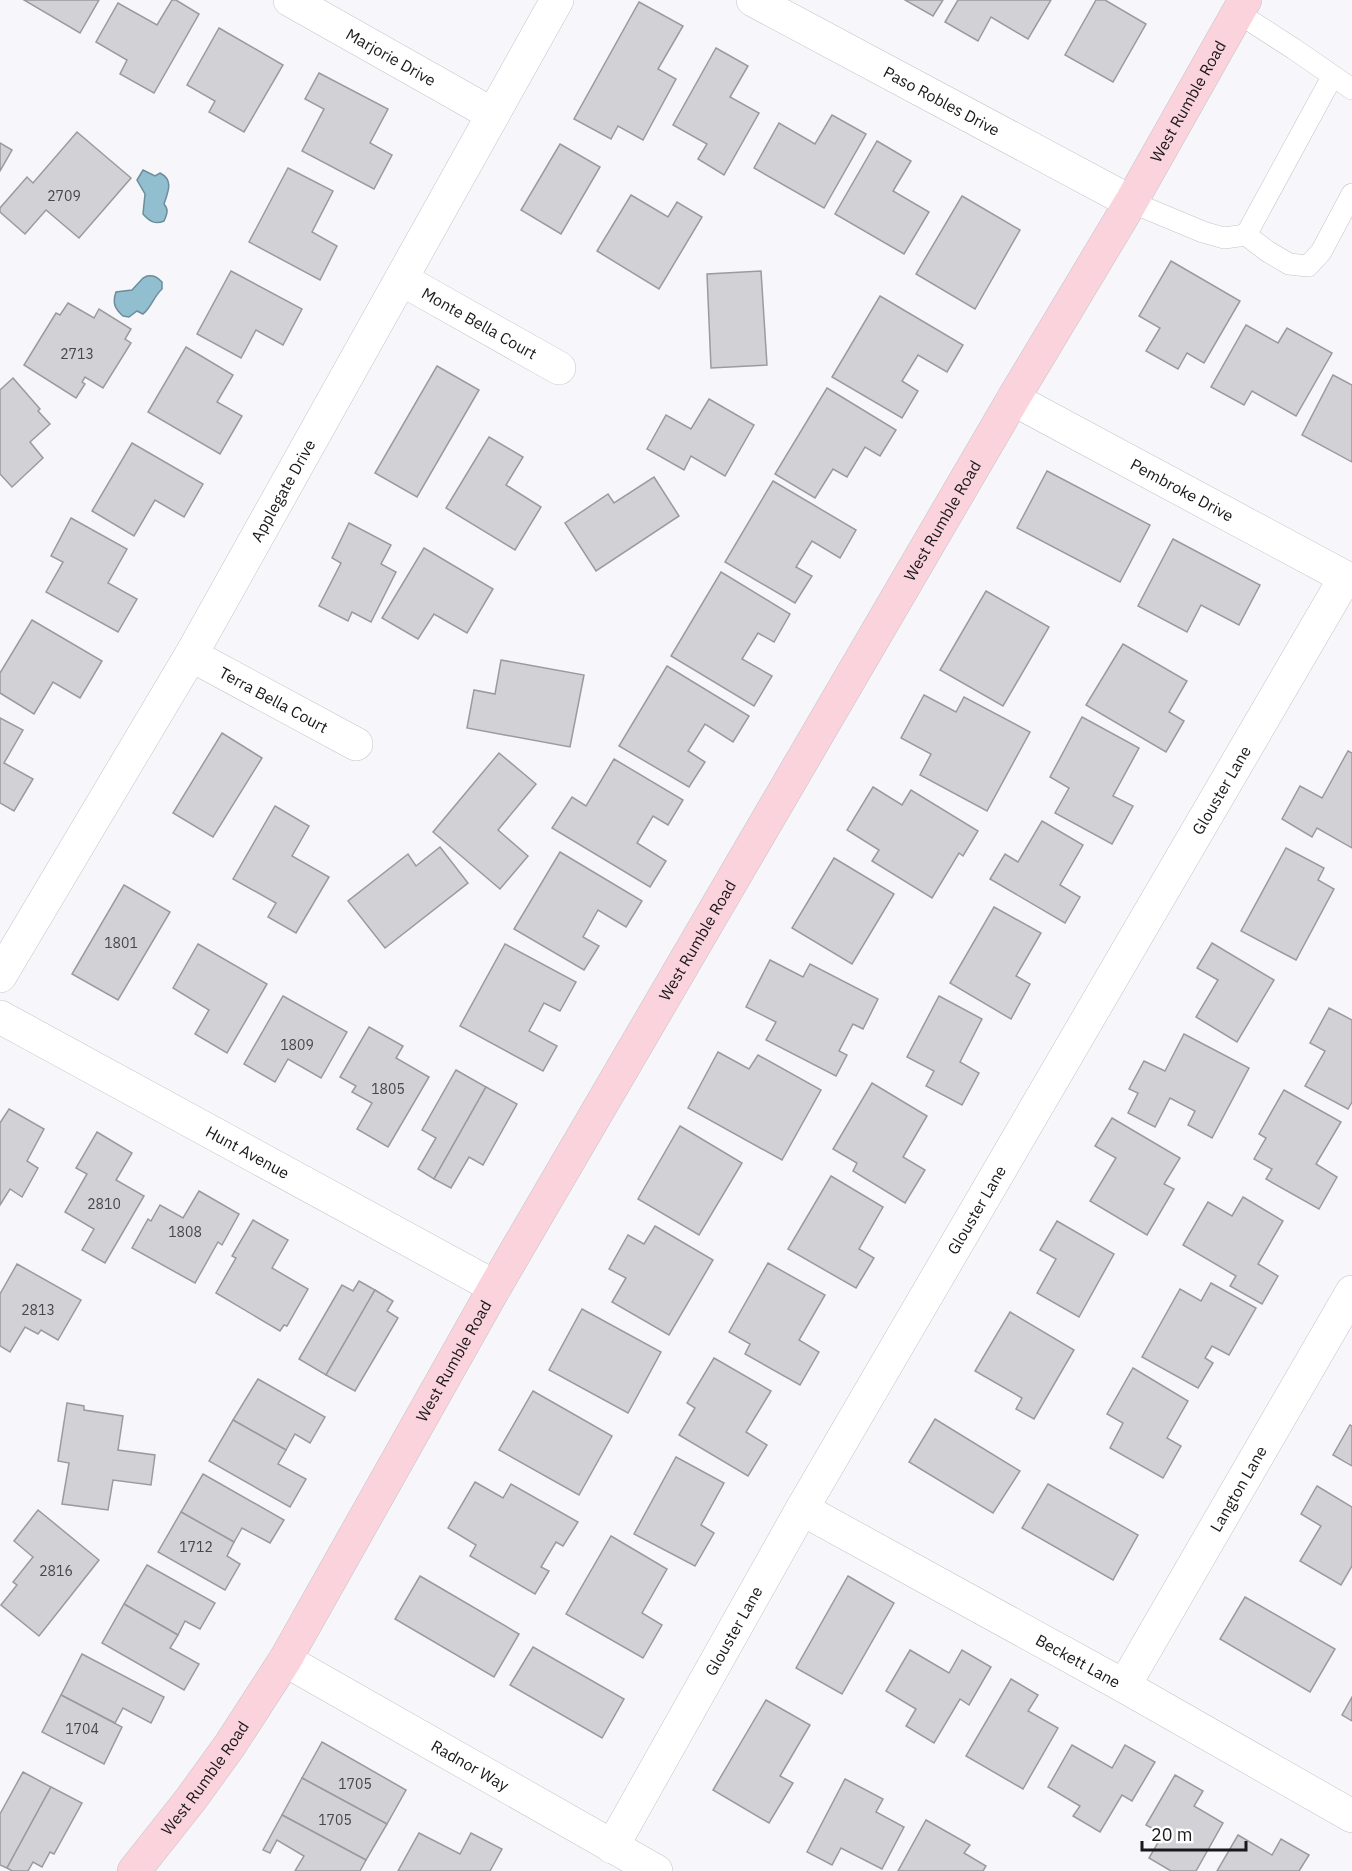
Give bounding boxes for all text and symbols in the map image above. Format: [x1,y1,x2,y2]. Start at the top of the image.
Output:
street label: Marjorie Drive [343,24,440,90]
street label: West Rumble Road [1146,37,1230,166]
street label: Paso Robles Drive [880,62,1003,140]
house number: 2709 [47,187,81,205]
street label: Monte Bella Court [418,283,541,364]
house number: 2713 [60,345,94,363]
street label: Applegate Drive [246,436,320,545]
street label: Pembroke Drive [1127,454,1237,526]
street label: West Rumble Road [899,457,985,584]
street label: Terra Bella Court [216,662,332,737]
street label: Glouster Lane [1188,742,1255,838]
street label: West Rumble Road [654,877,740,1004]
house number: 1801 [104,934,138,952]
house number: 1809 [280,1036,314,1054]
house number: 1805 [371,1080,405,1098]
street label: Hunt Avenue [202,1121,293,1183]
street label: Glouster Lane [943,1162,1010,1258]
house number: 2810 [87,1195,121,1213]
house number: 1808 [168,1223,202,1241]
street label: West Rumble Road [411,1297,496,1425]
house number: 2813 [21,1301,55,1319]
street label: Langton Lane [1206,1442,1271,1535]
house number: 1712 [179,1538,213,1556]
house number: 2816 [39,1562,73,1580]
street label: Glouster Lane [700,1582,767,1679]
street label: Beckett Lane [1032,1629,1124,1692]
street label: West Rumble Road [156,1717,253,1839]
house number: 1704 [65,1720,99,1738]
street label: Radnor Way [428,1735,513,1795]
house number: 1705 [338,1775,372,1793]
house number: 1705 [318,1811,352,1829]
scale bar [1142,1814,1246,1852]
text: 20 m [1151,1823,1193,1846]

